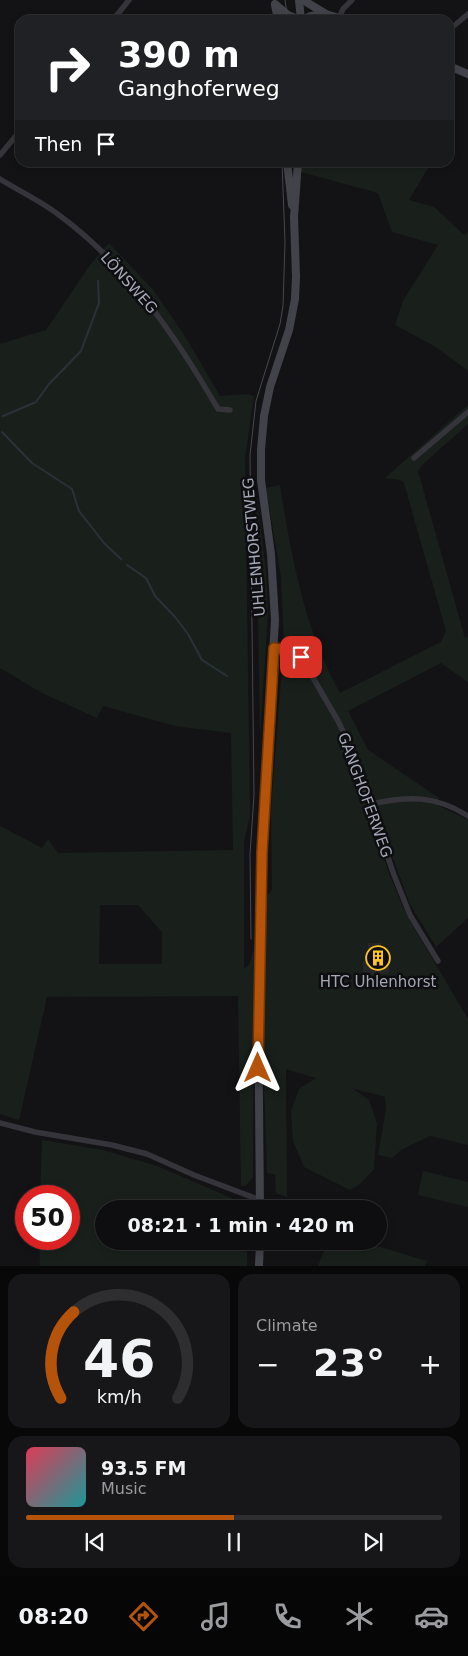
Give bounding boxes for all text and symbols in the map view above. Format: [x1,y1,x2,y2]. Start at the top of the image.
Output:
icon: right [35,35,100,100]
text: 390 m [118,35,240,75]
text: Ganghoferweg [118,76,280,101]
icon: arrive [92,130,120,158]
text: Then [35,133,82,155]
street label: LÖNSWEG [97,248,162,317]
street label: UHLENHORSTWEG [239,477,269,617]
pin [280,636,322,678]
icon: arrive [287,643,315,671]
street label: GANGHOFERWEG [334,730,396,860]
building icon: HTC Uhlenhorst [365,945,391,971]
place label: HTC Uhlenhorst [320,973,436,991]
position arrow [231,1041,283,1093]
speed limit sign: 50 [15,1185,80,1250]
text: 08:21 · 1 min · 420 m [127,1214,355,1236]
text: Climate [256,1316,318,1335]
text: 46 [83,1329,155,1389]
text: 23° [313,1341,385,1385]
text: − [256,1348,279,1381]
text: + [419,1348,442,1381]
text: km/h [96,1386,142,1407]
text: 93.5 FM [101,1457,186,1479]
text: Music [101,1479,147,1498]
icon: previous [81,1528,109,1556]
icon: pause [220,1528,248,1556]
icon: next [359,1528,387,1556]
icon: directions [126,1599,161,1634]
icon: music [198,1599,233,1634]
icon: phone [270,1599,305,1634]
icon: climate [342,1599,377,1634]
icon: car [414,1599,449,1634]
text: 08:20 [19,1604,89,1629]

